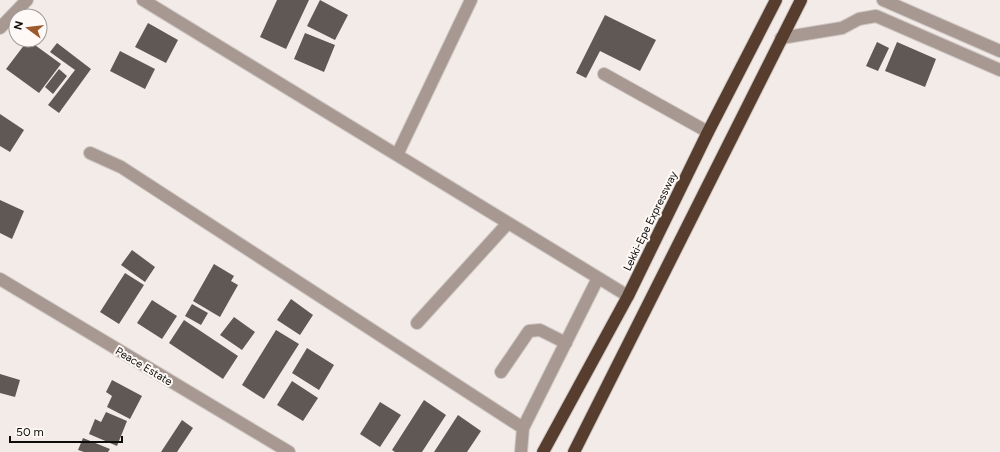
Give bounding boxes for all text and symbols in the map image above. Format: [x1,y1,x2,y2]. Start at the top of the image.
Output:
north arrow [8,8,48,48]
text: N [11,20,26,31]
street label: Lekki-Epe Expressway [621,169,680,273]
street label: Peace Estate [113,344,175,389]
scale bar [10,418,122,444]
text: 50 m [16,425,44,439]

